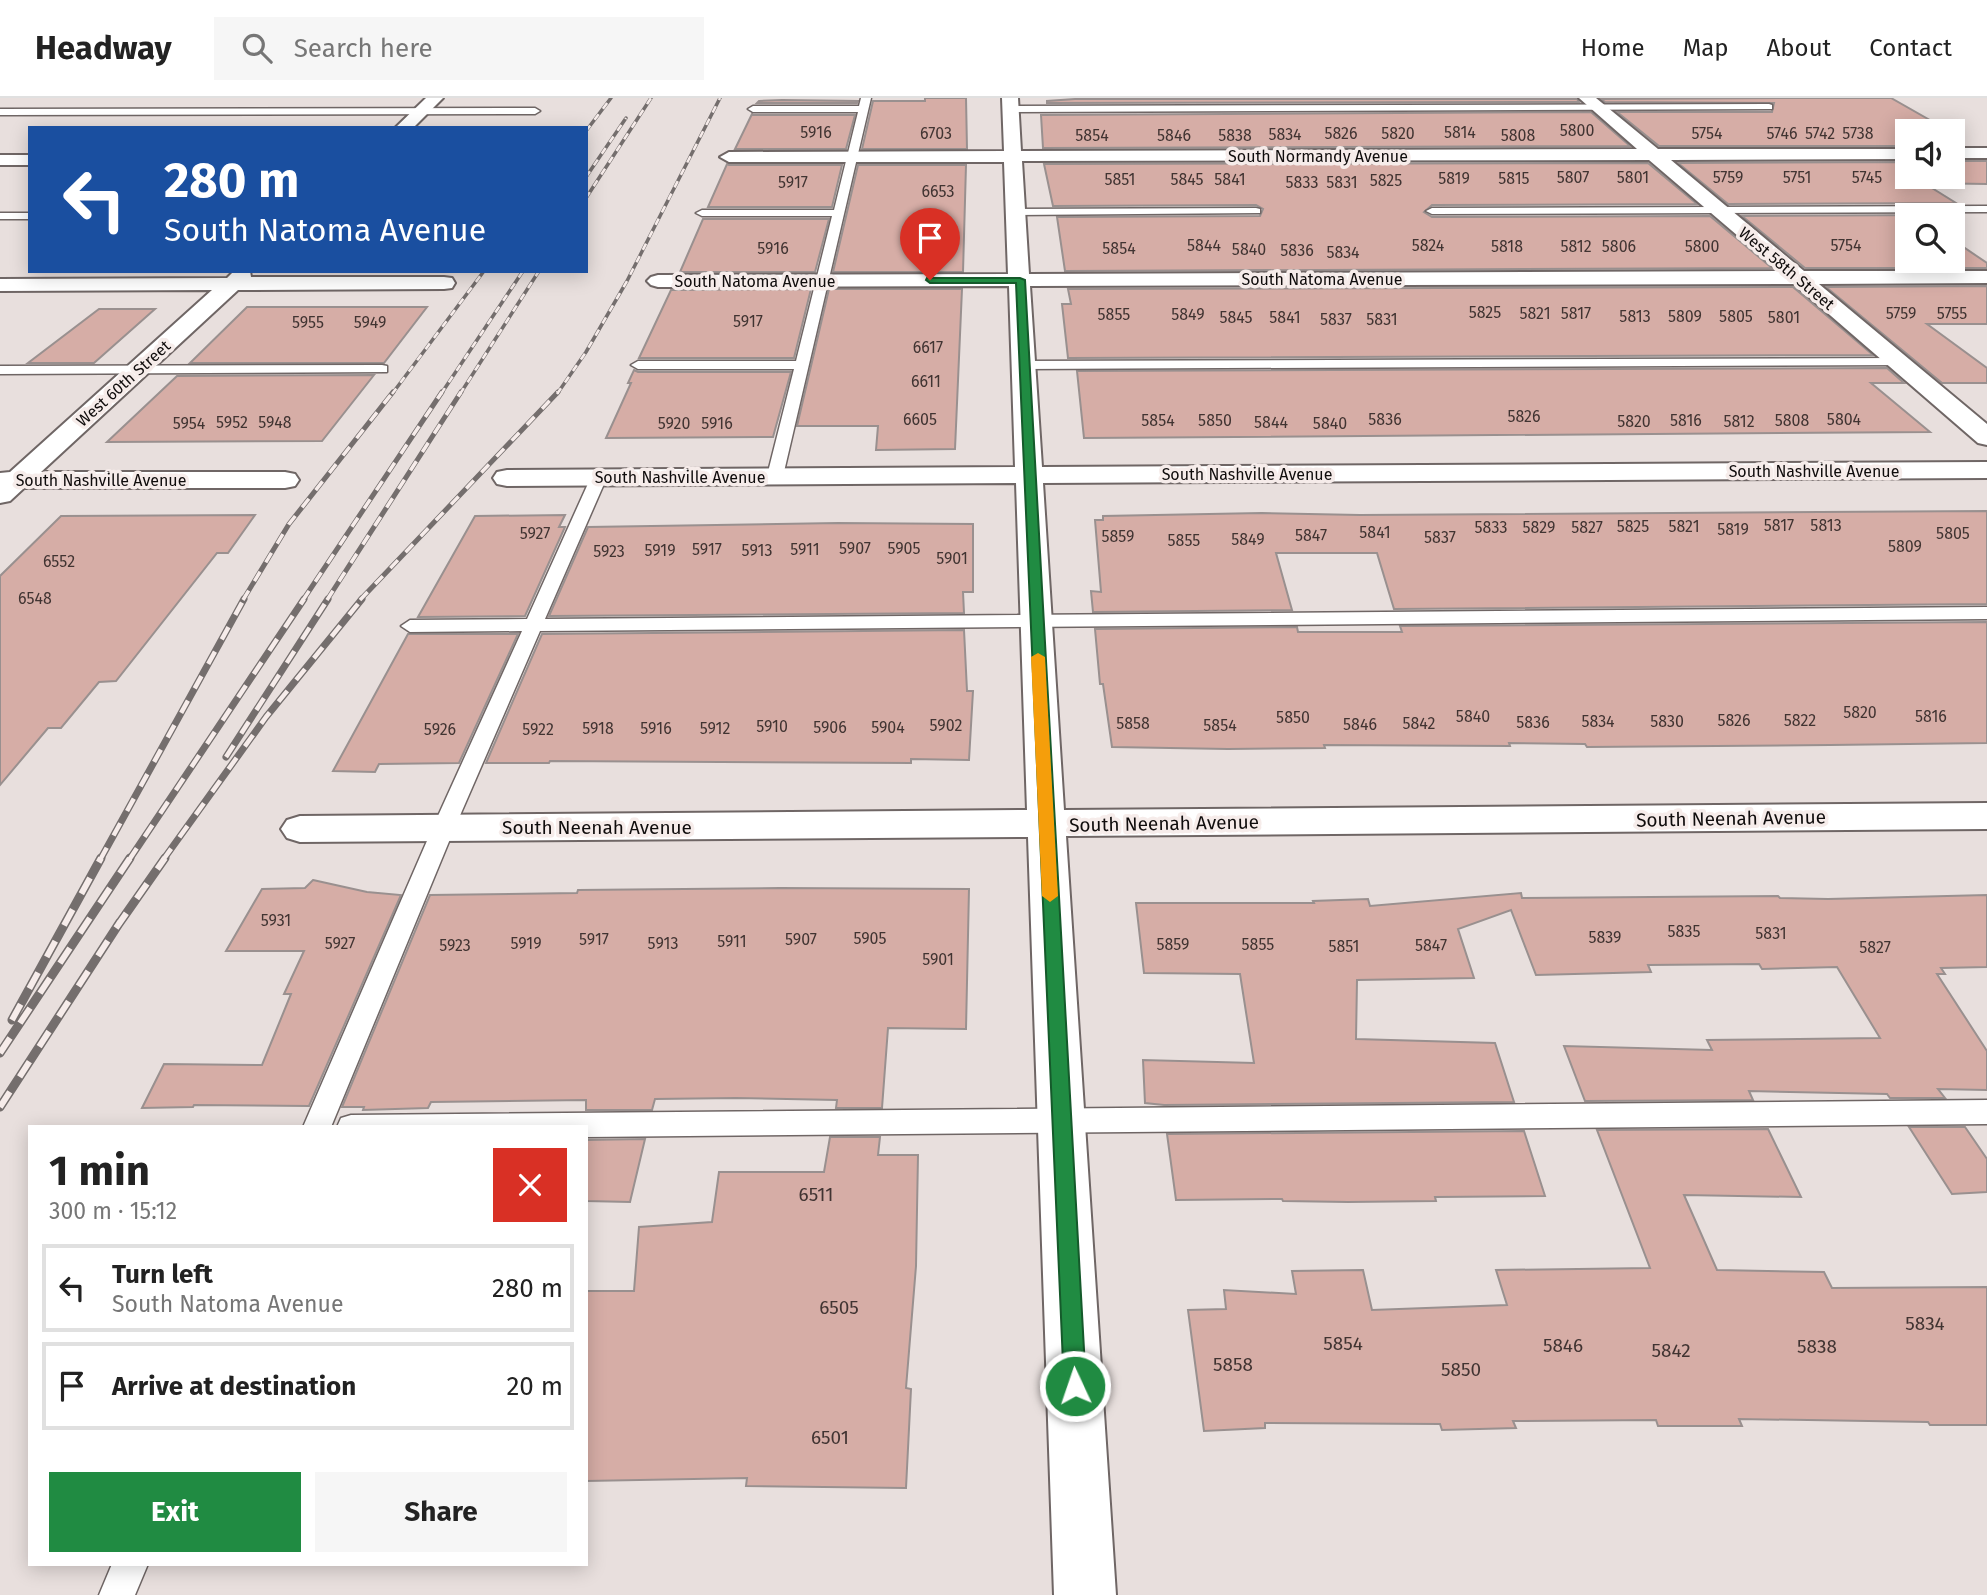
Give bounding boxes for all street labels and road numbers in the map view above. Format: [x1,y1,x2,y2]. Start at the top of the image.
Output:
street label: South Normandy Avenue [1228,147,1408,166]
street label: West 58th Street [1735,223,1838,314]
street label: South Natoma Avenue [1241,270,1403,289]
street label: South Natoma Avenue [674,272,836,291]
street label: West 60th Street [73,336,174,430]
street label: South Nashville Avenue [1729,462,1899,481]
street label: South Nashville Avenue [1162,465,1332,484]
street label: South Nashville Avenue [595,468,765,487]
street label: South Nashville Avenue [16,471,186,490]
street label: South Neenah Avenue [1636,805,1826,832]
street label: South Neenah Avenue [1069,810,1259,837]
street label: South Neenah Avenue [502,816,692,839]

